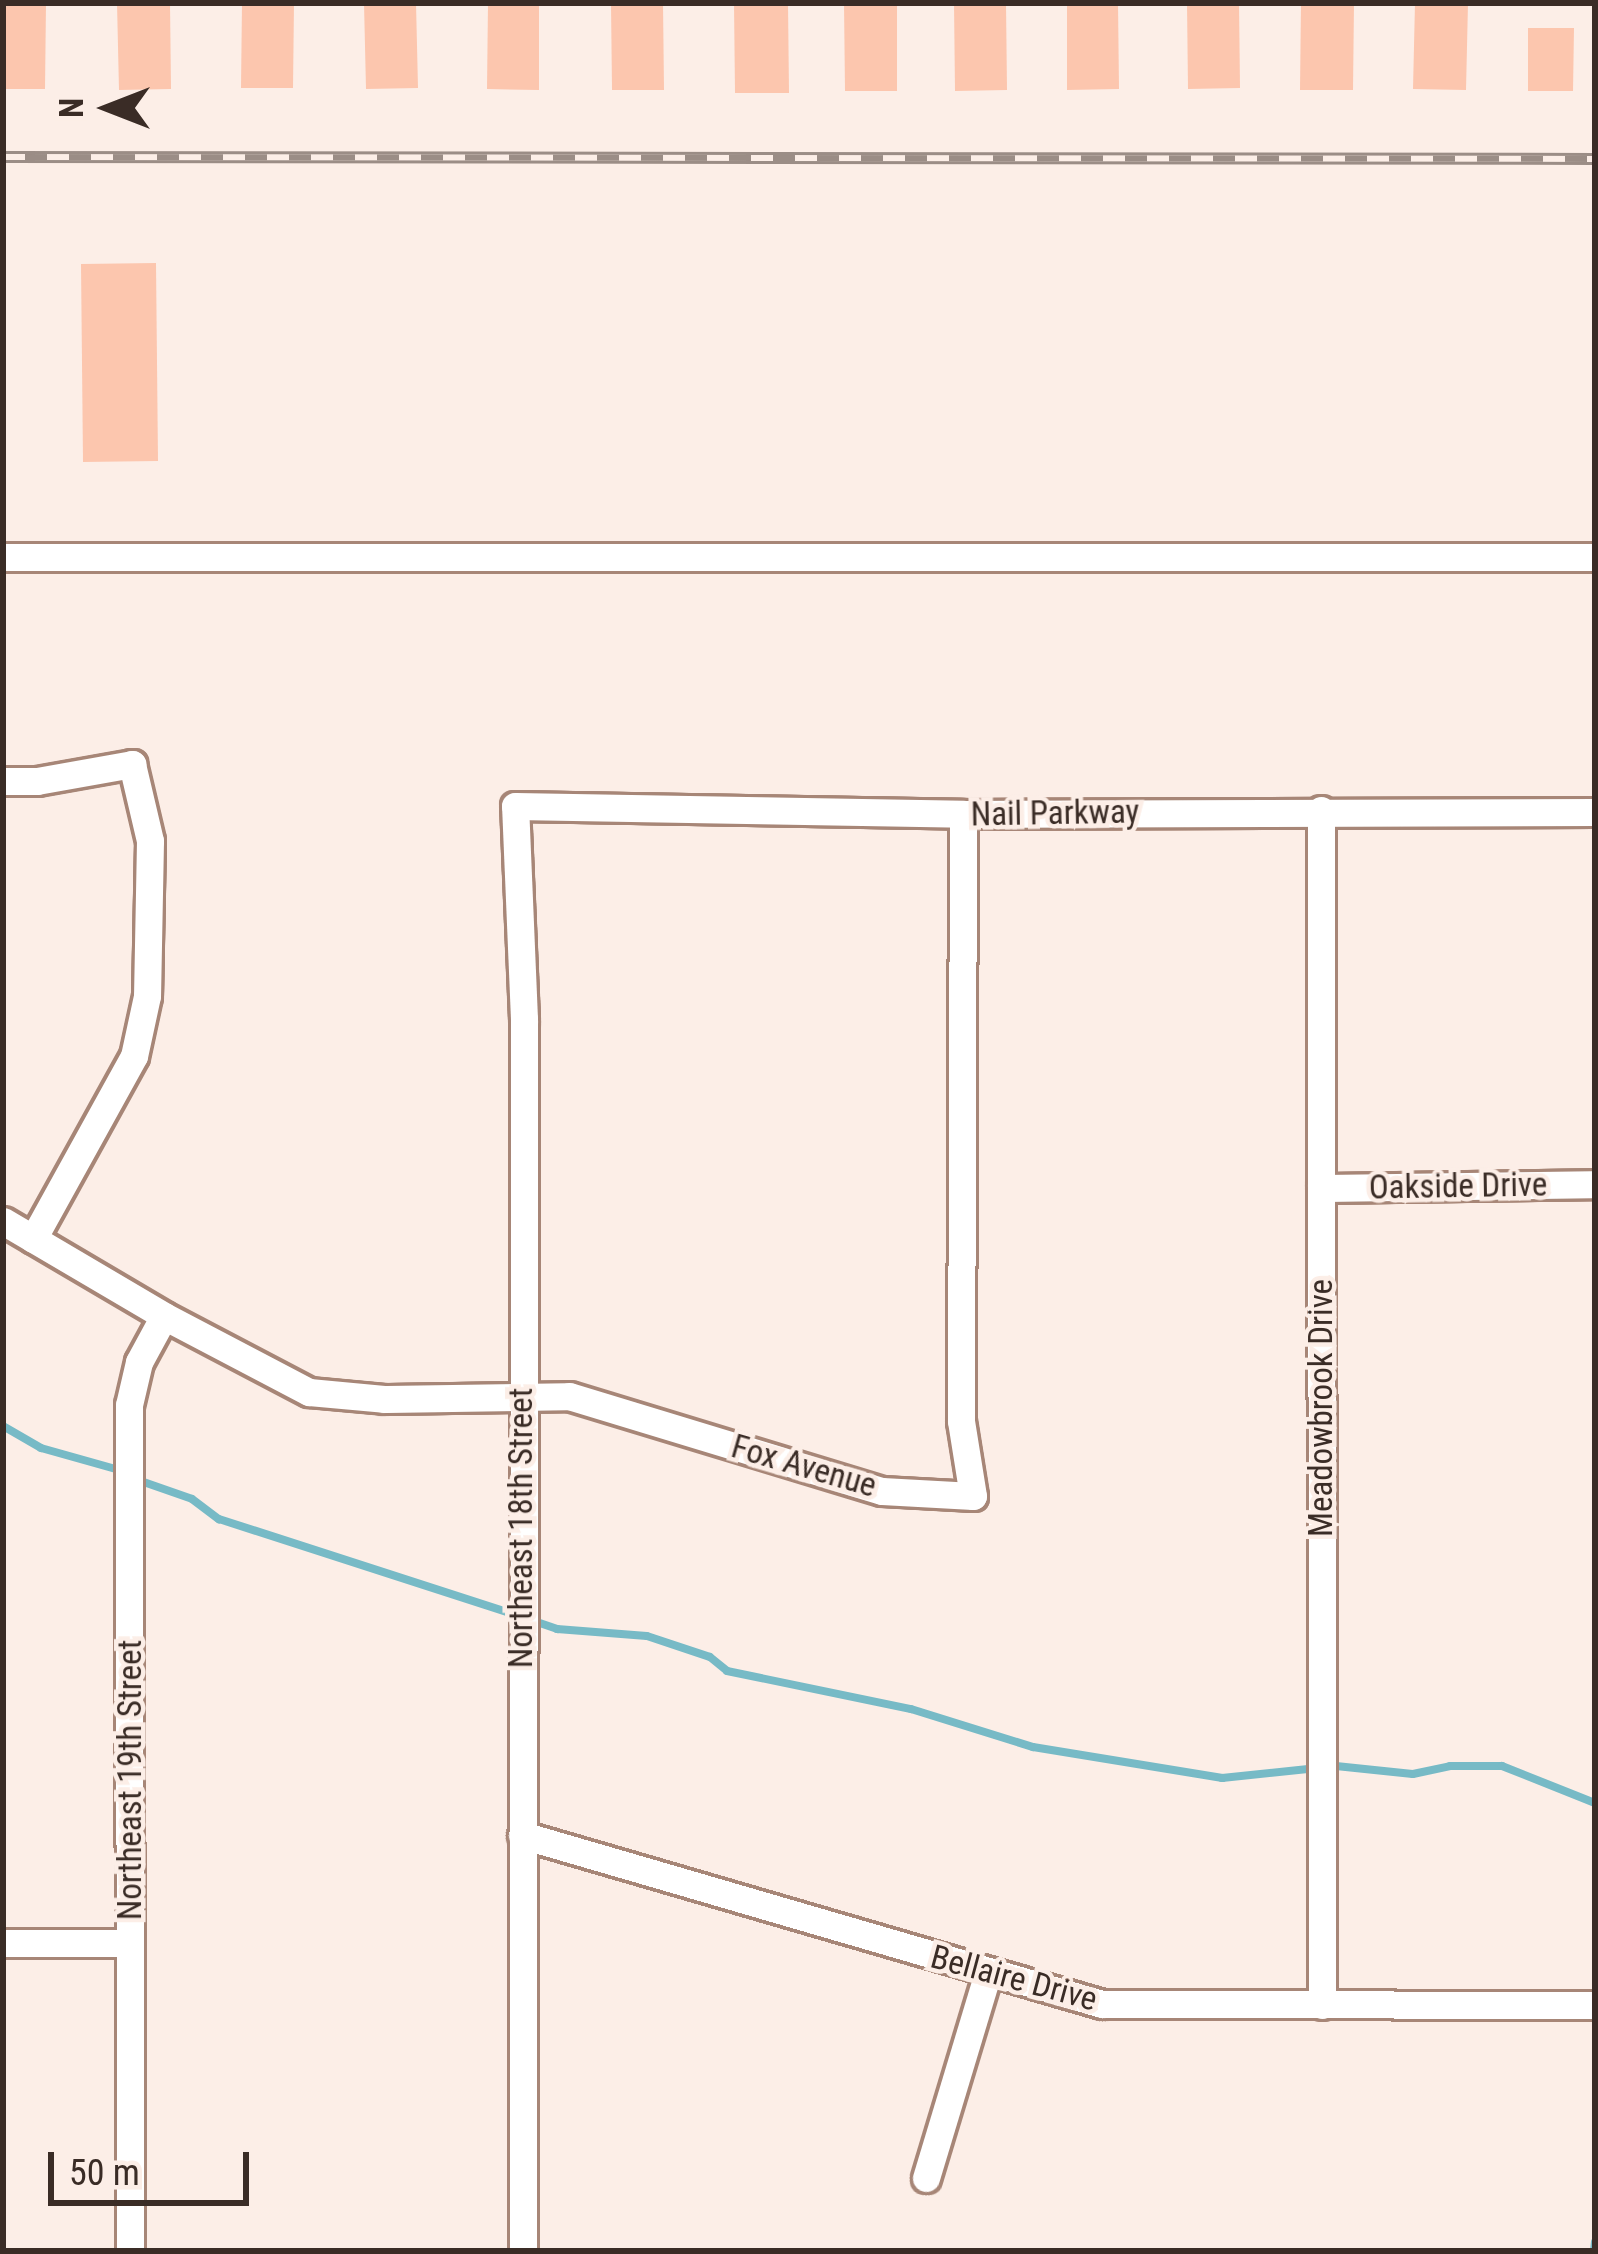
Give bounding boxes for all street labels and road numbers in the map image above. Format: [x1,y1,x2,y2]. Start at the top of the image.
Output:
street label: Nail Parkway [970,792,1140,834]
street label: Oakside Drive [1368,1165,1548,1207]
street label: Meadowbrook Drive [1301,1279,1341,1537]
street label: Northeast 18th Street [501,1388,541,1668]
street label: Fox Avenue [727,1426,881,1506]
street label: Northeast 19th Street [110,1640,150,1920]
street label: Bellaire Drive [926,1937,1102,2019]

